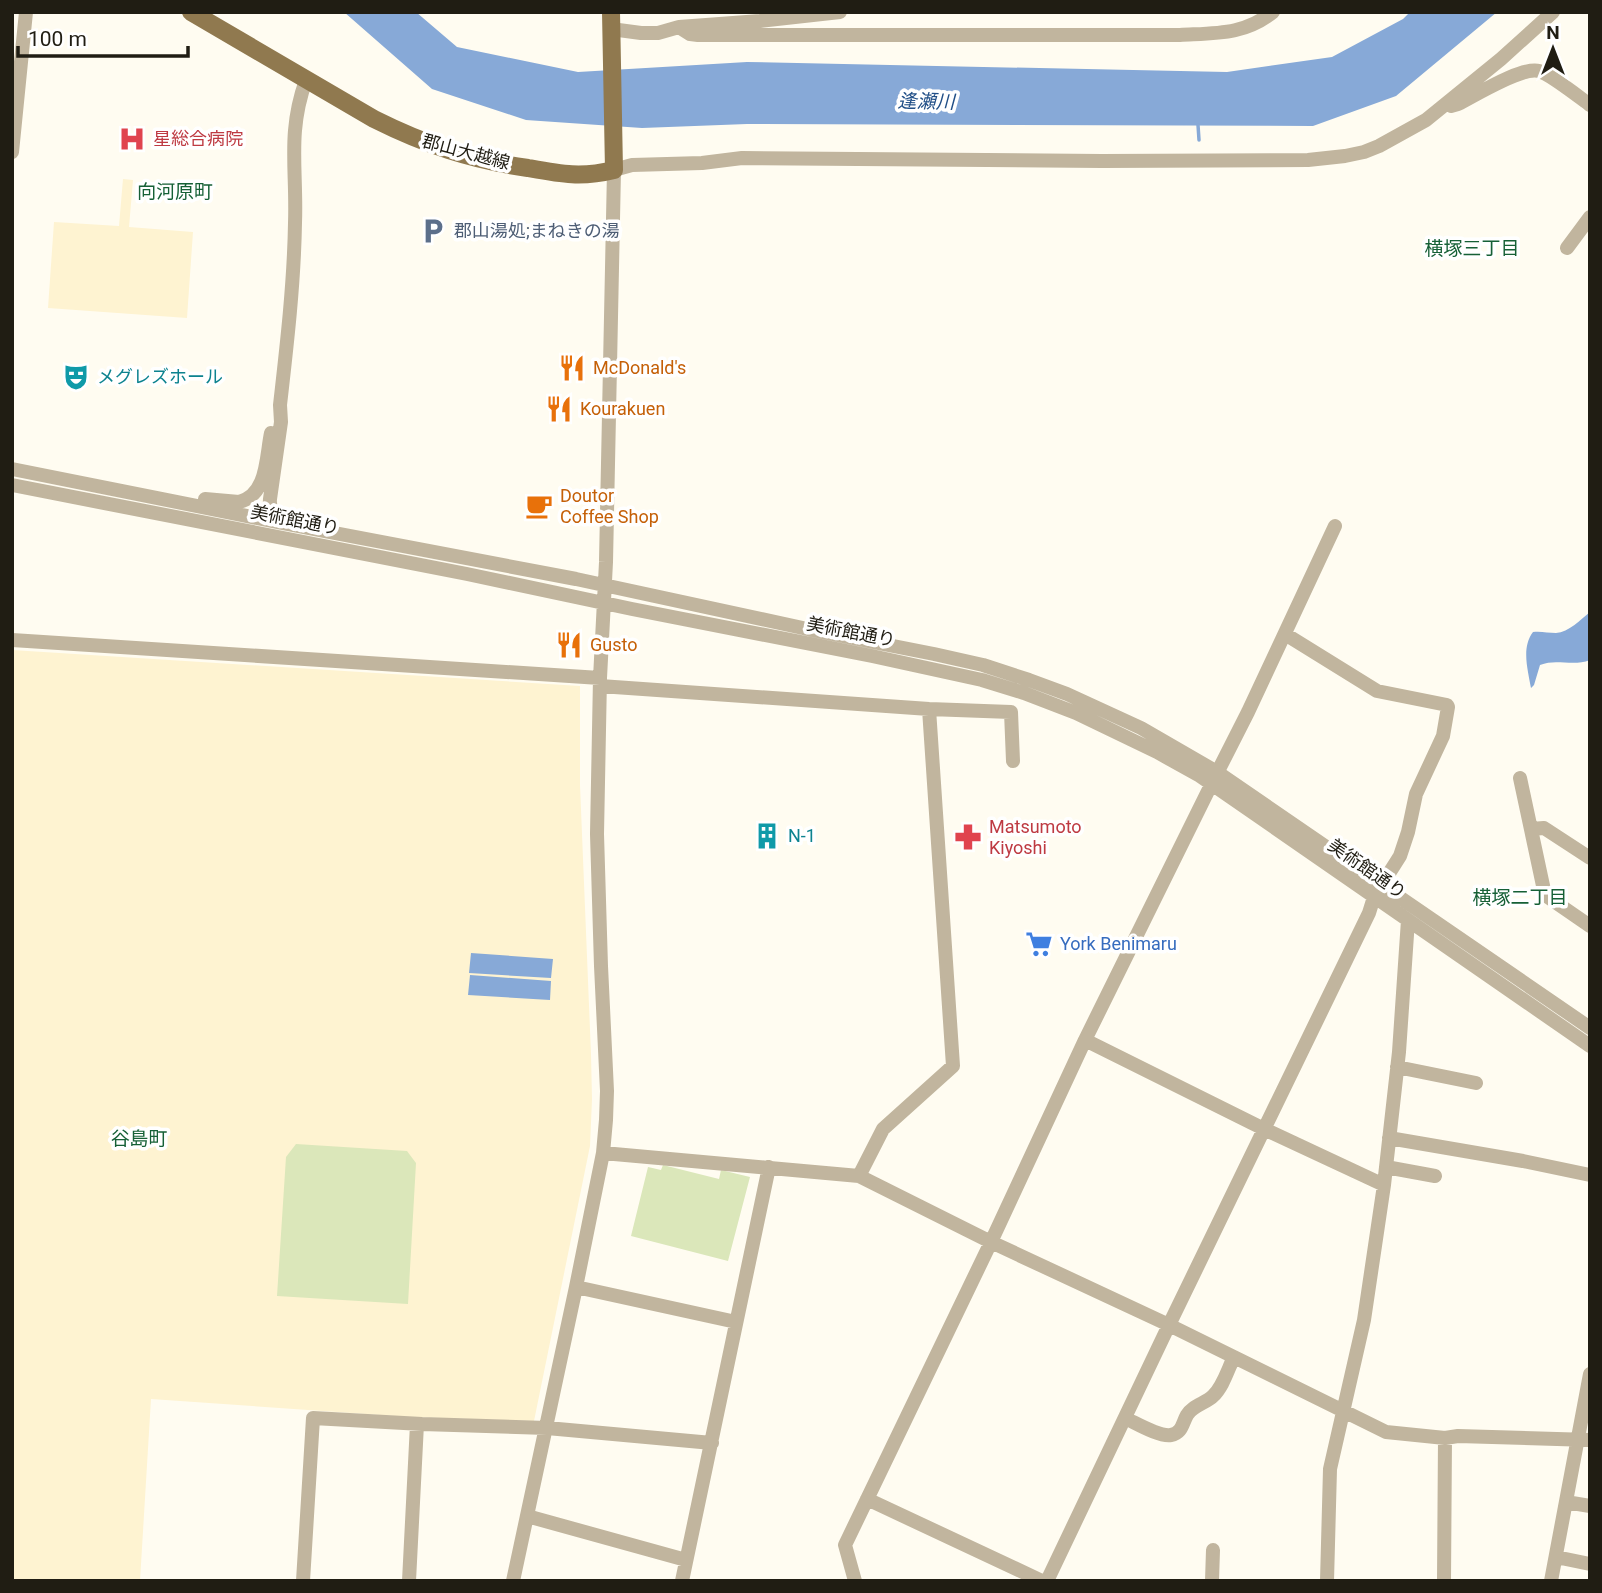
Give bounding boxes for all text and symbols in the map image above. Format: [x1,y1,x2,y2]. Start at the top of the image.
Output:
scale bar [18,14,187,58]
north arrow [1518,14,1588,84]
text: N [1546,21,1560,44]
text: 100 m [28,27,87,51]
water label: 逢瀬川 [897,90,957,114]
hospital icon: 星総合病院 [117,124,147,154]
place label: 星総合病院 [153,128,243,149]
street label: 郡山大越線 [420,130,512,173]
district label: 向河原町 [137,180,213,203]
parking icon: 郡山湯処;まねきの湯 [418,216,448,246]
place label: 郡山湯処;まねきの湯 [454,220,620,241]
district label: 横塚三丁目 [1424,237,1520,260]
restaurant icon: McDonald's [557,353,587,383]
place label: McDonald's [593,357,686,378]
theatre icon: メグレズホール [61,362,91,392]
place label: メグレズホール [97,366,223,387]
restaurant icon: Kourakuen [544,394,574,424]
place label: Kourakuen [580,398,665,419]
place label: Doutor Coffee Shop [560,485,659,527]
cafe icon: Doutor Coffee Shop [524,491,554,521]
street label: 美術館通り [249,501,341,538]
street label: 美術館通り [805,613,897,650]
restaurant icon: Gusto [554,630,584,660]
place label: Gusto [590,634,637,655]
place label: Matsumoto Kiyoshi [989,816,1082,858]
building icon: N-1 [752,821,782,851]
pharmacy icon: Matsumoto Kiyoshi [953,822,983,852]
place label: N-1 [788,825,816,846]
street label: 美術館通り [1324,834,1410,903]
district label: 横塚二丁目 [1472,886,1568,909]
supermarket icon: York Benimaru [1024,929,1054,959]
place label: York Benimaru [1060,933,1177,954]
district label: 谷島町 [110,1127,168,1150]

